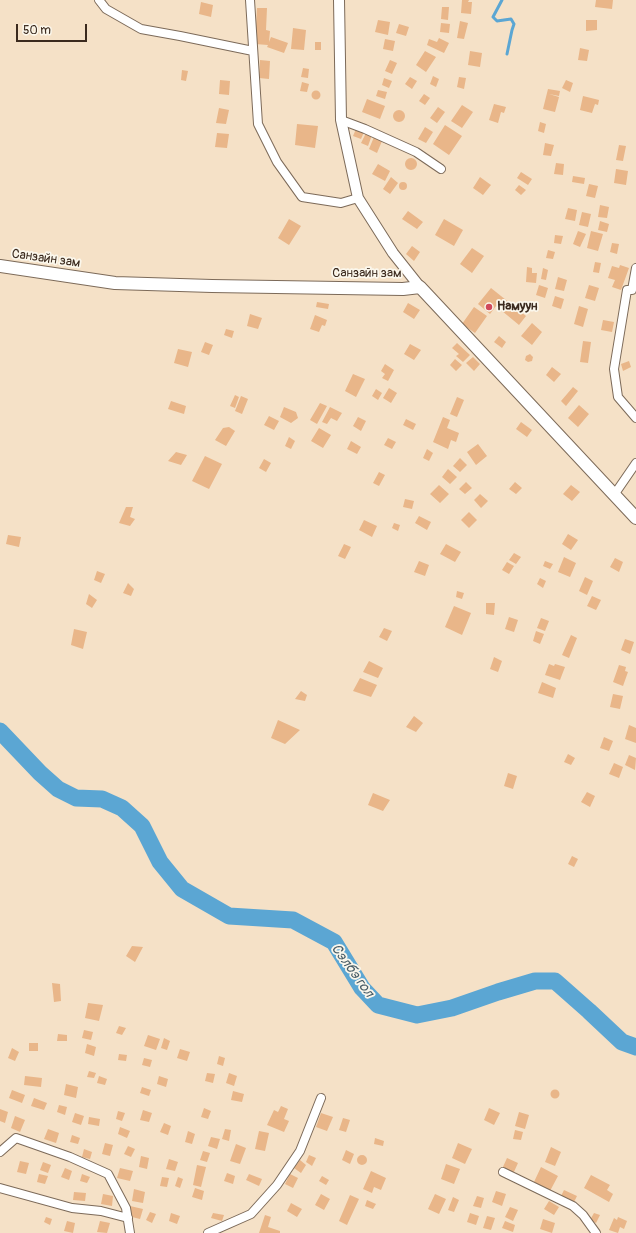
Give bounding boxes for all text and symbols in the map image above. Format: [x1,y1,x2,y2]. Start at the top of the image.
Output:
scale bar [18,16,89,42]
text: 50 m [23,23,51,38]
street label: Санзайн зам [11,246,81,272]
street label: Санзайн зам [332,266,402,282]
place label: Намуун [497,299,537,315]
marker: Намуун [484,302,494,312]
water label: Сэлбэ гол [327,941,377,1001]

